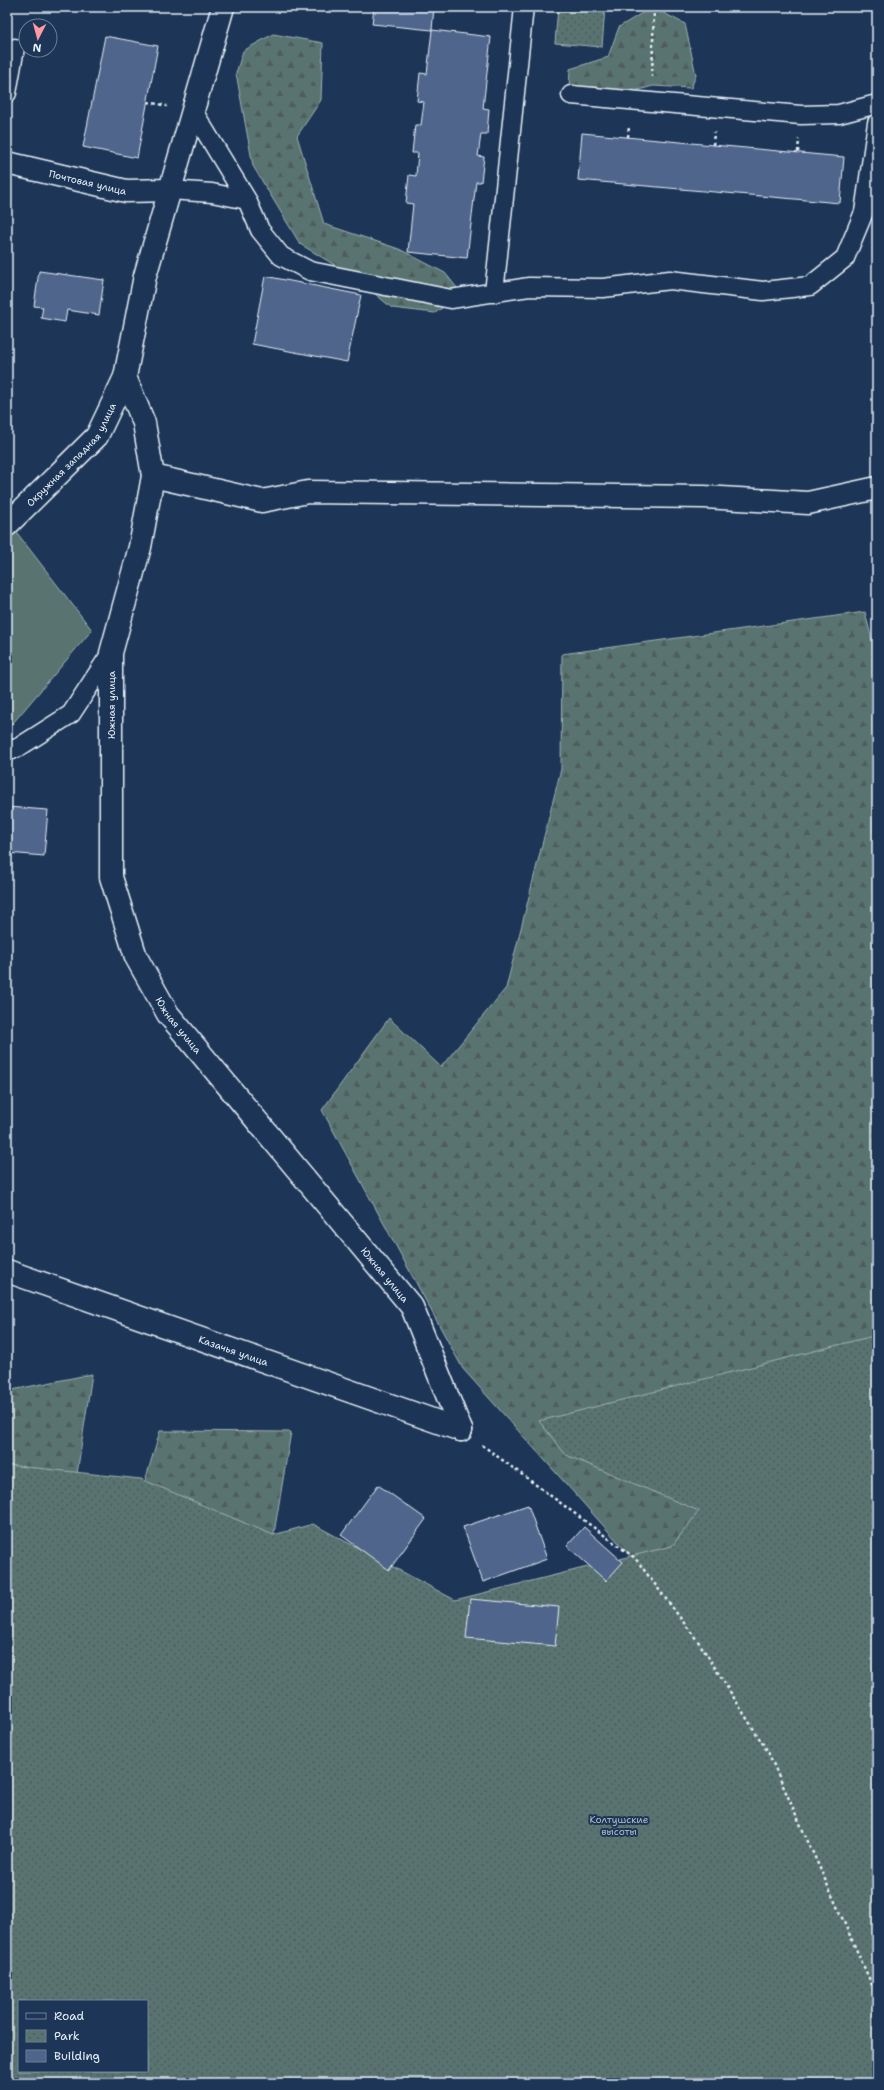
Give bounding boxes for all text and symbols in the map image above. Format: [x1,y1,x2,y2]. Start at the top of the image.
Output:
north arrow [18,18,58,58]
text: N [32,40,42,55]
street label: Почтовая улица [48,167,129,198]
street label: Окружная западная улица [23,400,119,509]
street label: Южная улица [105,670,118,739]
street label: Южная улица [153,994,205,1057]
street label: Южная улица [358,1244,412,1306]
street label: Казачья улица [197,1332,271,1369]
park label: Колтушские высоты [590,1813,649,1838]
legend [18,2000,148,2072]
text: Road [54,2008,85,2024]
text: Park [54,2028,80,2044]
text: Building [54,2048,100,2064]

